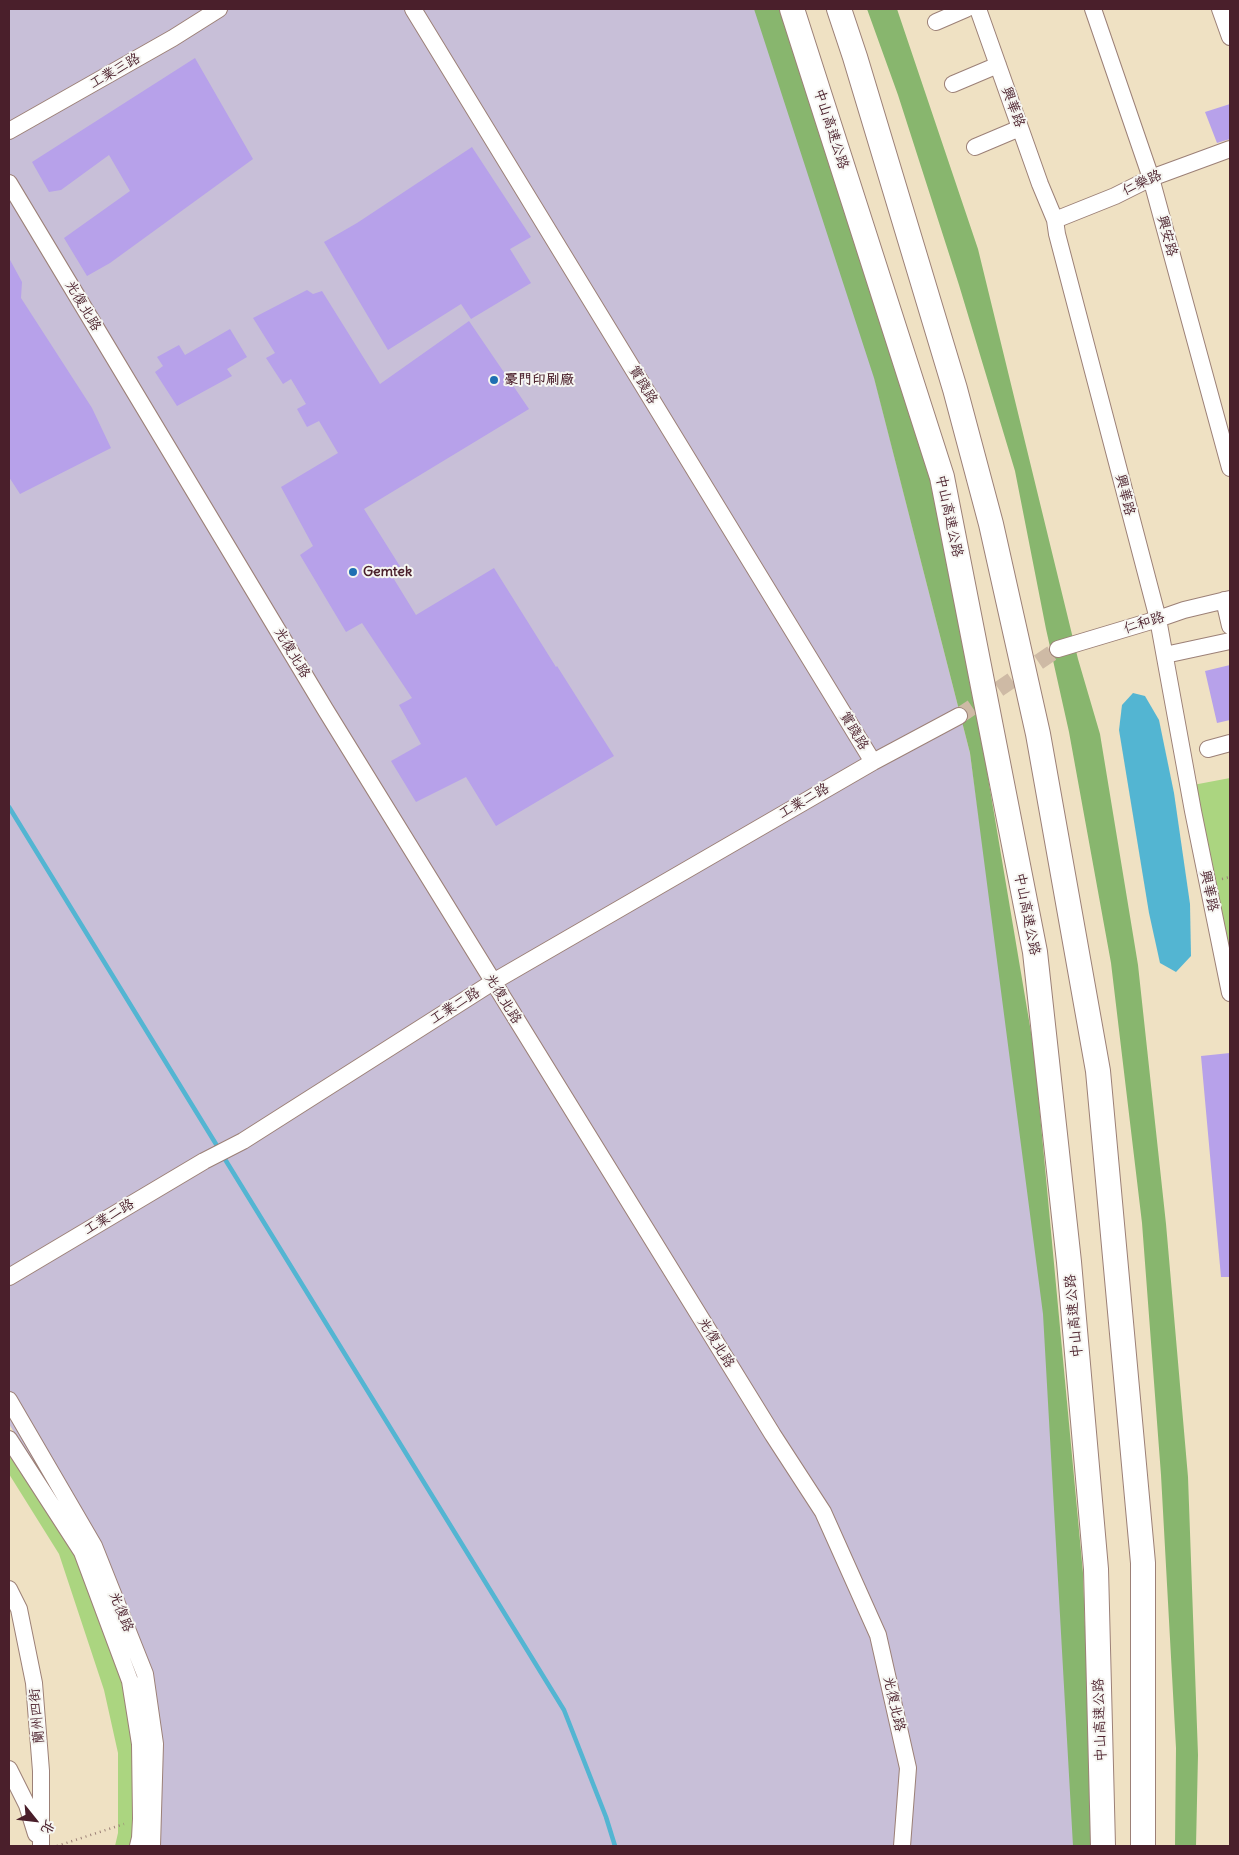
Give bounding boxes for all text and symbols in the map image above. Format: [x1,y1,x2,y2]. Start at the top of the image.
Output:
street label: 工業三路 [87,50,143,92]
street label: 興華路 [998,84,1028,130]
street label: 中山高速公路 [810,86,852,172]
street label: 仁樂路 [1119,167,1165,199]
street label: 興安路 [1153,214,1181,258]
street label: 光復北路 [61,278,105,334]
street label: 實踐路 [625,363,661,407]
place label: 豪門印刷廠 [504,372,574,388]
marker: 豪門印刷廠 [488,374,500,386]
street label: 中山高速公路 [932,473,966,559]
street label: 興華路 [1112,473,1138,517]
place label: Gemtek [363,564,412,580]
marker: Gemtek [347,566,359,578]
street label: 仁和路 [1121,609,1167,637]
street label: 光復北路 [270,625,314,681]
street label: 實踐路 [836,709,872,753]
street label: 工業二路 [776,780,832,822]
street label: 興華路 [1196,869,1222,913]
street label: 中山高速公路 [1011,871,1043,957]
street label: 光復北路 [481,971,525,1027]
street label: 工業二路 [427,984,483,1028]
street label: 工業二路 [81,1195,137,1239]
street label: 中山高速公路 [1062,1273,1086,1359]
street label: 光復北路 [694,1315,738,1371]
street label: 光復路 [105,1589,137,1635]
street label: 光復北路 [880,1675,908,1733]
street label: 中山高速公路 [1090,1678,1110,1762]
street label: 蘭州四街 [26,1687,48,1745]
north arrow [10,1795,60,1845]
text: 北 [37,1817,59,1838]

